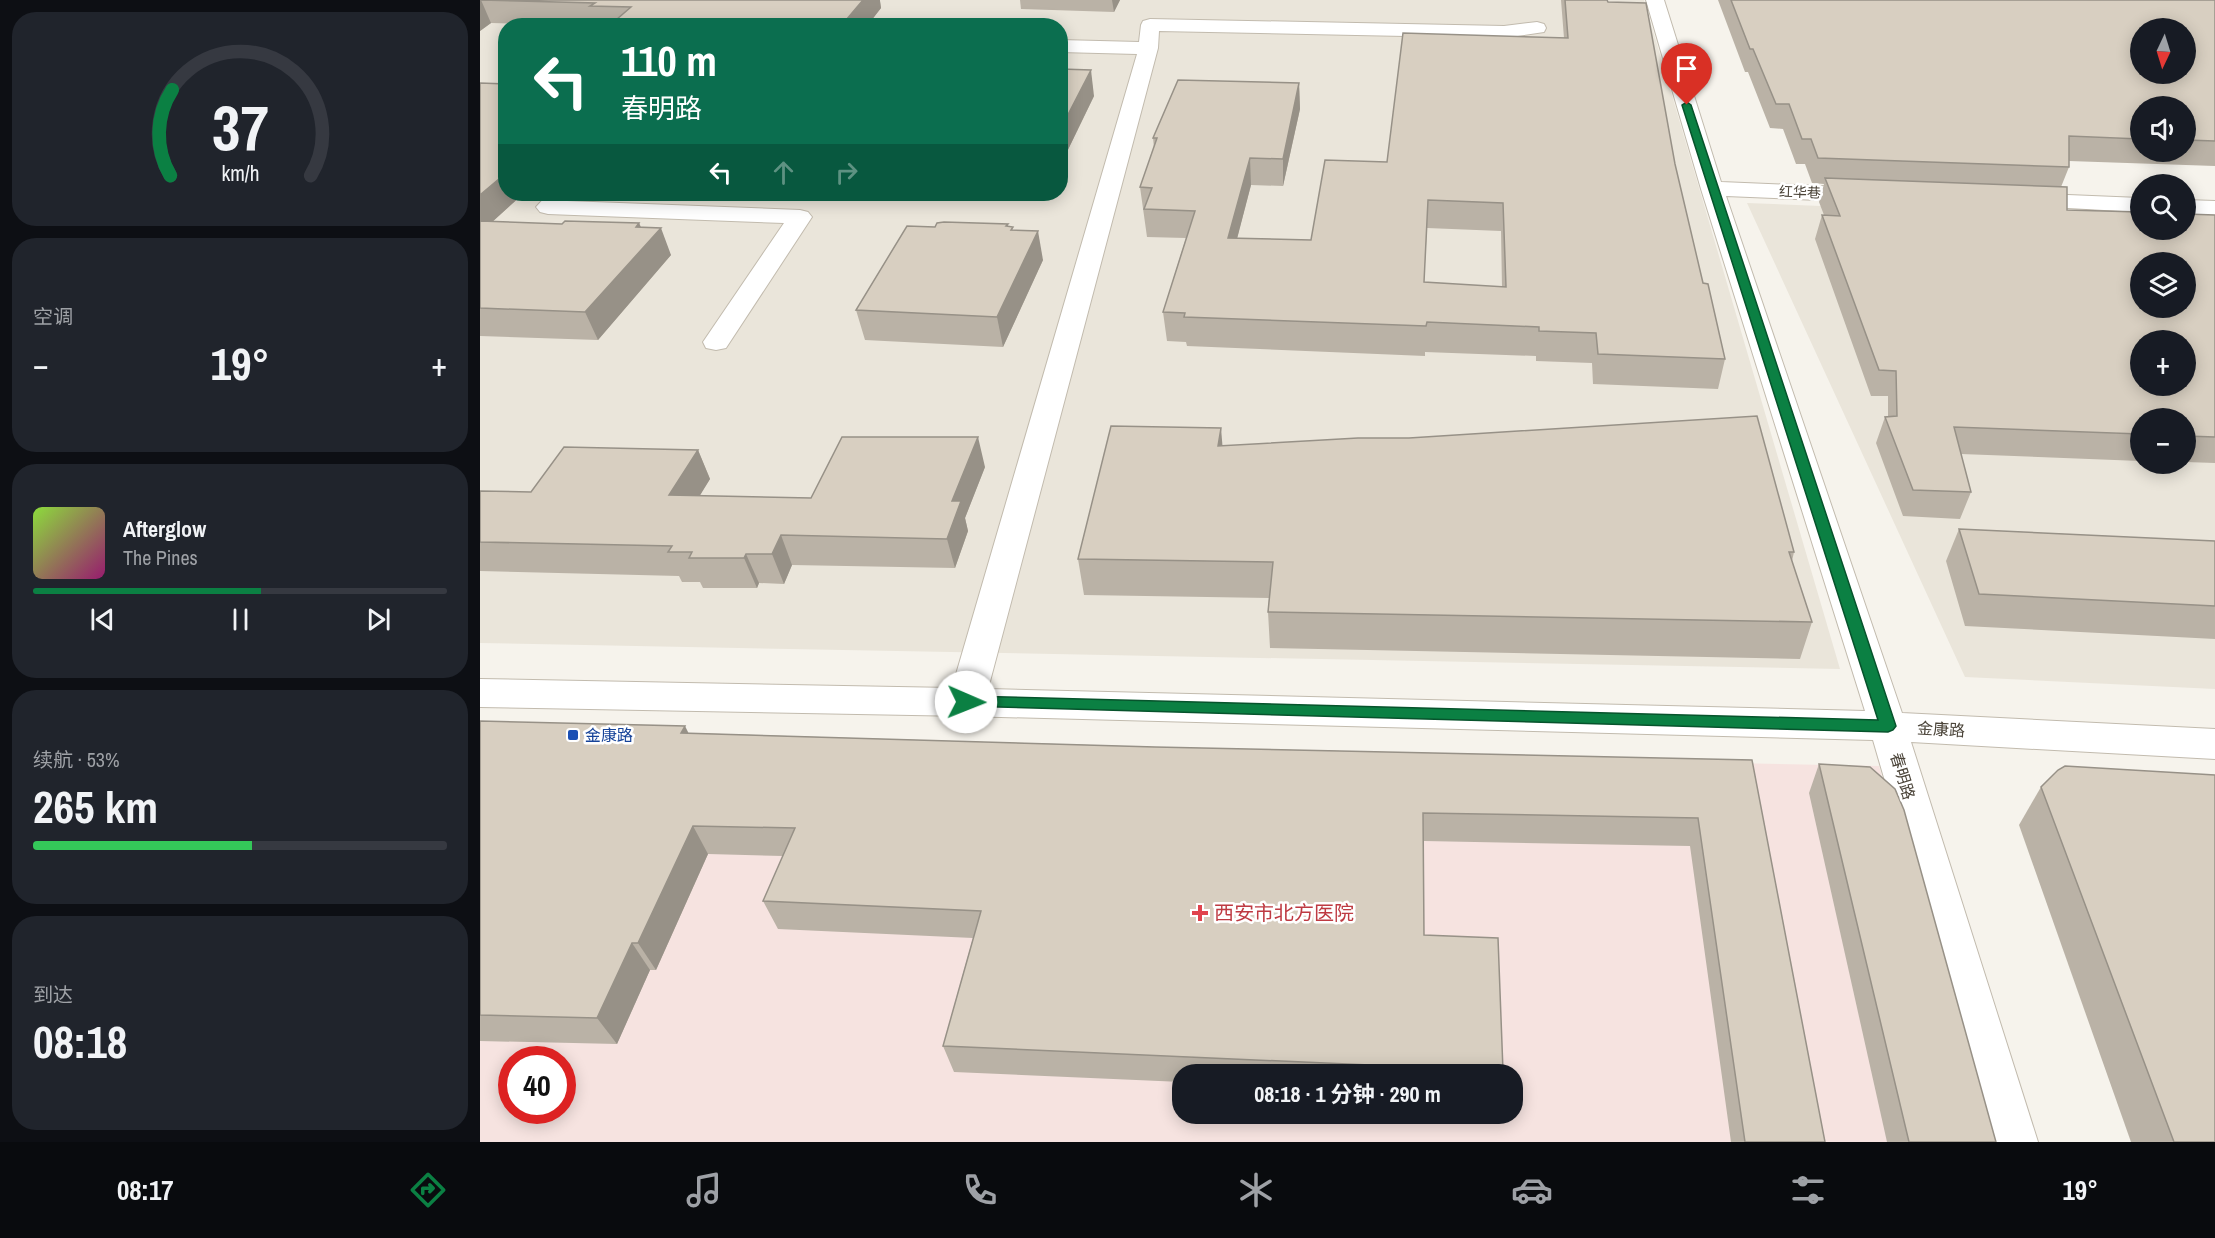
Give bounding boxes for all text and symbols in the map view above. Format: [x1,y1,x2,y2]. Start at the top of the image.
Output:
north arrow [2130,18,2196,84]
map controls [2130,18,2196,474]
text: 110 m [621,33,717,89]
icon: left [522,42,600,120]
pin [1661,43,1712,105]
icon: arrive [1670,52,1703,85]
text: 37 [212,85,268,169]
text: 春明路 [621,90,702,126]
button: sound [2130,96,2196,162]
icon: left [704,156,737,189]
icon: ahead [767,156,800,189]
icon: right [830,156,863,189]
text: km/h [221,159,259,188]
button: search [2130,174,2196,240]
street label: 红华巷 [1779,182,1821,202]
button: layers [2130,252,2196,318]
text: 空调 [33,303,73,330]
button: + [2130,330,2196,396]
text: 19° [210,333,270,394]
text: − [33,342,49,386]
text: + [431,342,447,386]
button: − [2130,408,2196,474]
text: Afterglow [123,514,206,544]
text: The Pines [123,544,198,571]
icon: previous [86,603,119,636]
icon: pause [224,603,257,636]
icon: next [362,603,395,636]
position arrow [934,670,998,734]
street label: 金康路 [1916,717,1966,741]
place label: 金康路 [585,724,633,746]
marker: 金康路 [566,728,580,742]
text: 续航 · 53% [33,746,120,773]
street label: 春明路 [1885,750,1921,802]
text: 265 km [33,776,158,837]
place label: 西安市北方医院 [1214,899,1354,926]
marker: 西安市北方医院 [1191,904,1209,922]
text: 到达 [33,981,73,1008]
text: 08:18 [33,1011,127,1072]
speed limit sign: 40 [498,1046,576,1124]
text: 08:18 · 1 分钟 · 290 m [1254,1079,1441,1109]
icon: directions [407,1169,449,1211]
icon: music [683,1169,725,1211]
icon: phone [959,1169,1001,1211]
icon: climate [1235,1169,1277,1211]
icon: car [1511,1169,1553,1211]
icon: filters [1787,1169,1829,1211]
text: 08:17 [117,1172,174,1208]
text: 19° [2063,1172,2098,1208]

